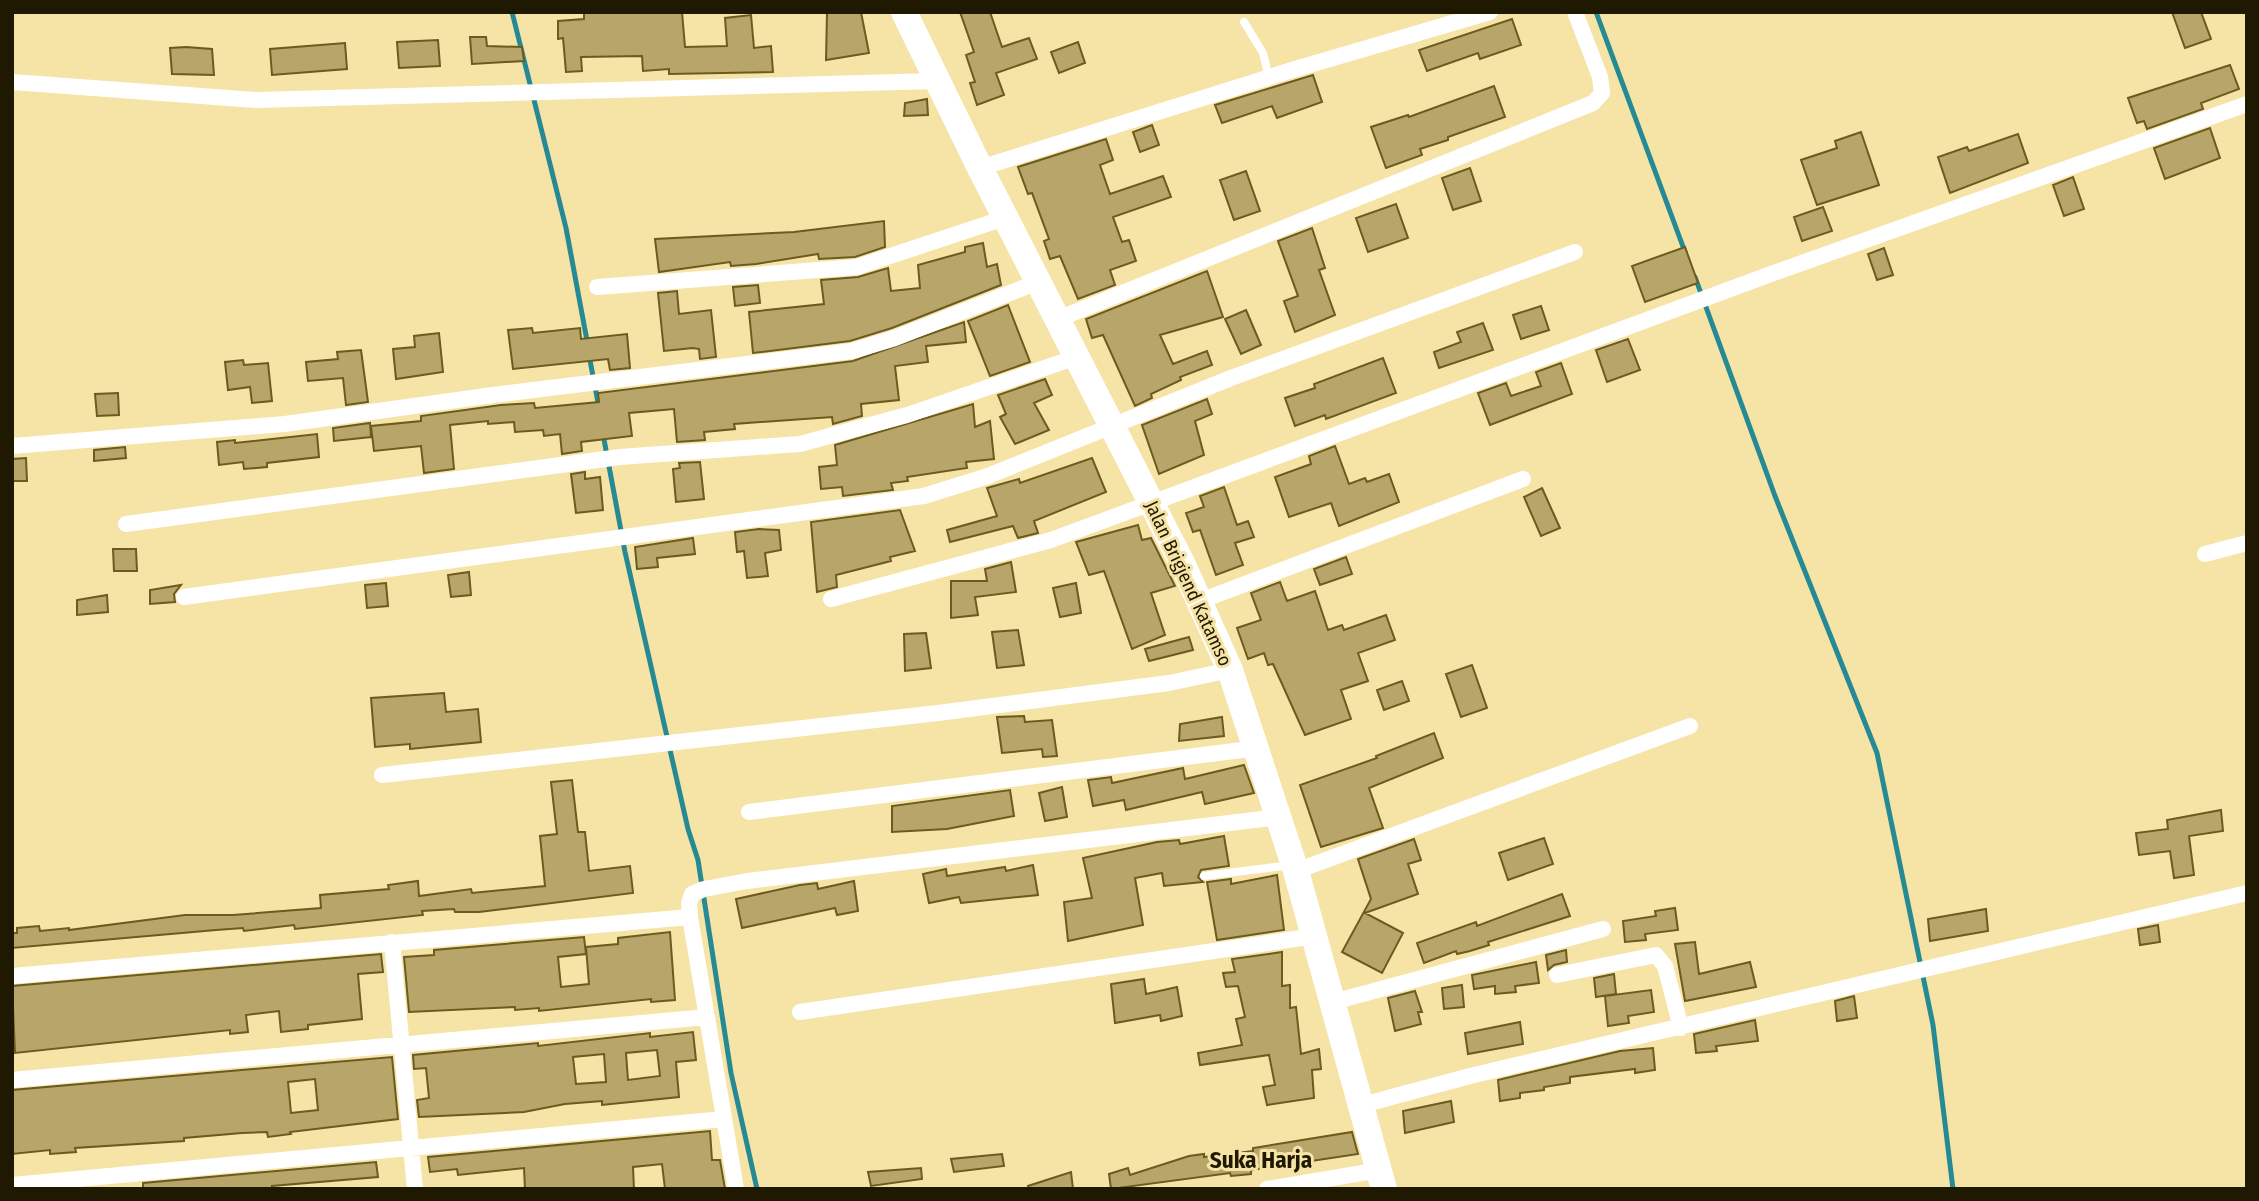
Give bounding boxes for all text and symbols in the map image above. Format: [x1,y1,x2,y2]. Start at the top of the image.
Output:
street label: Jalan Brigjend Katamso [1140,497,1237,670]
district label: Suka Harja [1210,1146,1312,1174]

